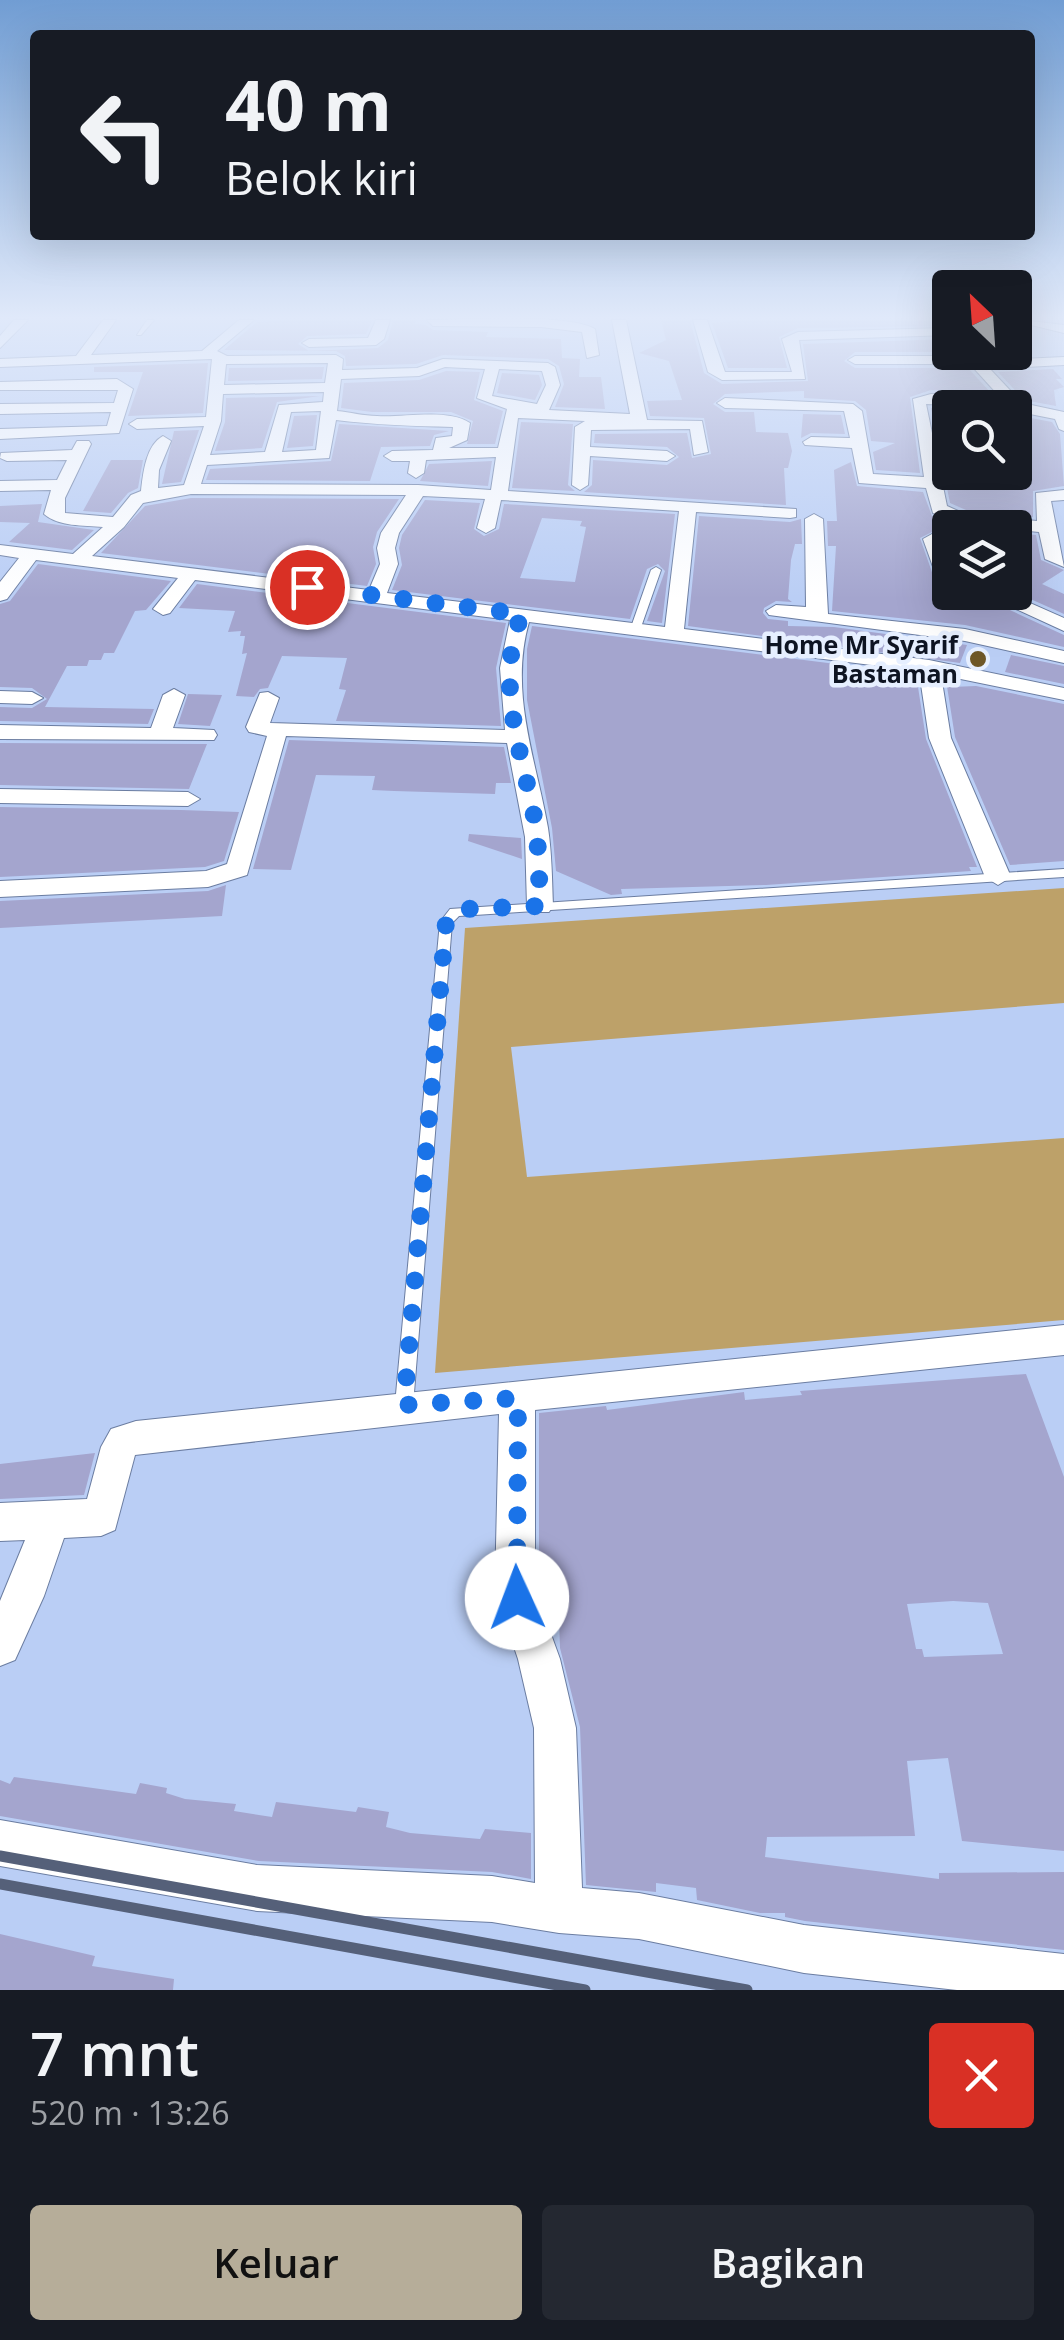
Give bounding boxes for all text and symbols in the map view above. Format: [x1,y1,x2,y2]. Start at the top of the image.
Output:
text: 40 m [225,56,392,152]
icon: left [60,70,190,200]
text: Belok kiri [225,147,418,208]
north arrow [932,270,1032,370]
map controls [932,270,1032,610]
button: search [932,390,1032,490]
button: layers [932,510,1032,610]
pin [265,545,350,630]
icon: arrive [280,560,335,615]
place label: Home Mr Syarif Bastaman [764,627,959,690]
marker: Home Mr Syarif Bastaman [967,648,989,670]
position arrow [465,1546,569,1650]
text: 7 mnt [30,2012,199,2094]
button: close [929,2023,1034,2128]
text: 520 m · 13:26 [30,2091,229,2134]
button: Keluar [30,2205,522,2320]
button: Bagikan [542,2205,1034,2320]

